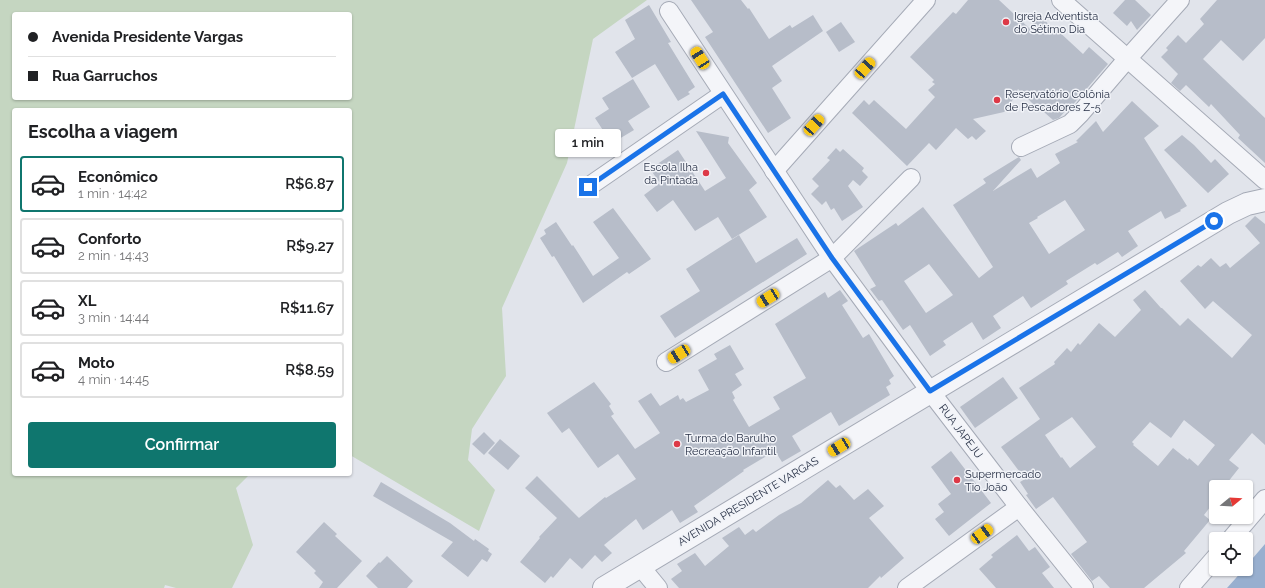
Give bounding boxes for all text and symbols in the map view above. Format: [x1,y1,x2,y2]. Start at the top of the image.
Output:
place label: Igreja Adventista do Sétimo Dia [1014,10,1098,36]
marker: Igreja Adventista do Sétimo Dia [1001,17,1011,27]
text: Avenida Presidente Vargas [52,28,243,46]
car [688,45,712,71]
car [853,55,877,81]
text: Rua Garruchos [52,67,158,85]
place label: Reservatório Colônia de Pescadores Z-5 [1005,88,1110,114]
marker: Reservatório Colônia de Pescadores Z-5 [992,95,1002,105]
car [802,112,826,138]
text: Escolha a viagem [28,121,178,142]
callout: 1 min [555,129,621,157]
text: 1 min [572,135,604,150]
place label: Escola Ilha da Pintada [644,161,698,187]
icon: car [30,166,66,202]
text: Econômico [78,168,158,186]
marker: Escola Ilha da Pintada [701,168,711,178]
text: R$6.87 [285,175,334,193]
route end [579,178,597,196]
text: 1 min · 14:42 [78,186,147,201]
route start [1205,212,1223,230]
icon: car [30,228,66,264]
text: Conforto [78,230,141,248]
text: R$9.27 [286,237,334,255]
text: 2 min · 14:43 [78,248,149,263]
car [755,287,781,309]
icon: car [30,290,66,326]
text: XL [78,292,96,310]
text: R$11.67 [280,299,334,317]
text: 3 min · 14:44 [78,310,149,325]
car [666,343,692,365]
icon: car [30,352,66,388]
text: Moto [78,354,115,372]
text: R$8.59 [285,361,334,379]
text: 4 min · 14:45 [78,372,149,387]
street label: RUA JAPEJU [936,402,985,461]
button: Confirmar [28,422,336,468]
place label: Turma do Barulho Recreação Infantil [685,432,776,458]
car [826,436,852,458]
marker: Turma do Barulho Recreação Infantil [672,439,682,449]
street label: AVENIDA PRESIDENTE VARGAS [675,454,821,549]
place label: Supermercado Tio João [965,468,1041,494]
marker: Supermercado Tio João [952,475,962,485]
north arrow [1209,480,1253,524]
map controls [1209,480,1253,576]
car [969,522,995,546]
button: locate [1209,532,1253,576]

